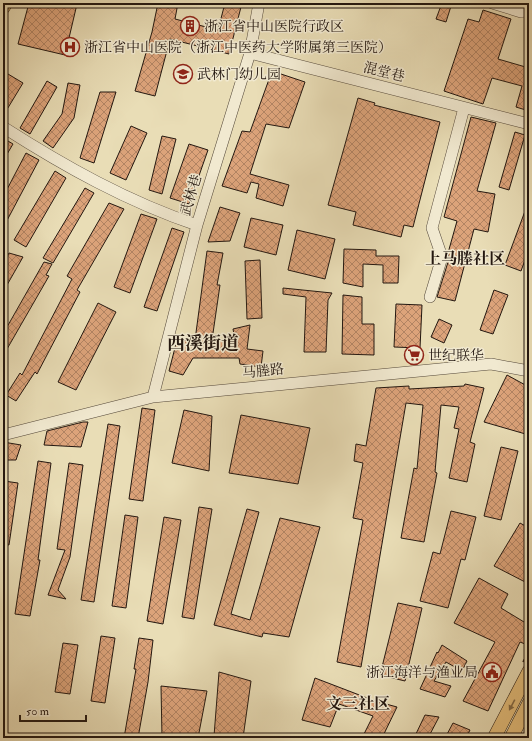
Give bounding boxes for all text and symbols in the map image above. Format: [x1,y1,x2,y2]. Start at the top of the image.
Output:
building icon: 浙江省中山医院行政区 [179,15,201,37]
place label: 浙江省中山医院行政区 [204,18,344,35]
hospital icon: 浙江省中山医院（浙江中医药大学附属第三医院） [59,36,81,58]
place label: 浙江省中山医院（浙江中医药大学附属第三医院） [84,39,392,56]
street label: 混堂巷 [362,59,406,85]
school or university icon: 武林门幼儿园 [172,63,194,85]
place label: 武林门幼儿园 [197,66,281,83]
street label: 武林巷 [177,172,205,218]
district label: 上马塍社区 [425,249,505,269]
district label: 西溪街道 [167,332,239,355]
supermarket icon: 世纪联华 [403,344,425,366]
place label: 世纪联华 [428,347,484,364]
street label: 马塍路 [241,360,285,382]
public building icon: 浙江海洋与渔业局 [481,661,503,683]
place label: 浙江海洋与渔业局 [366,664,478,681]
district label: 文三社区 [326,694,390,714]
scale bar [20,697,86,723]
one-way arrow [508,699,515,710]
text: 50 m [26,704,50,719]

